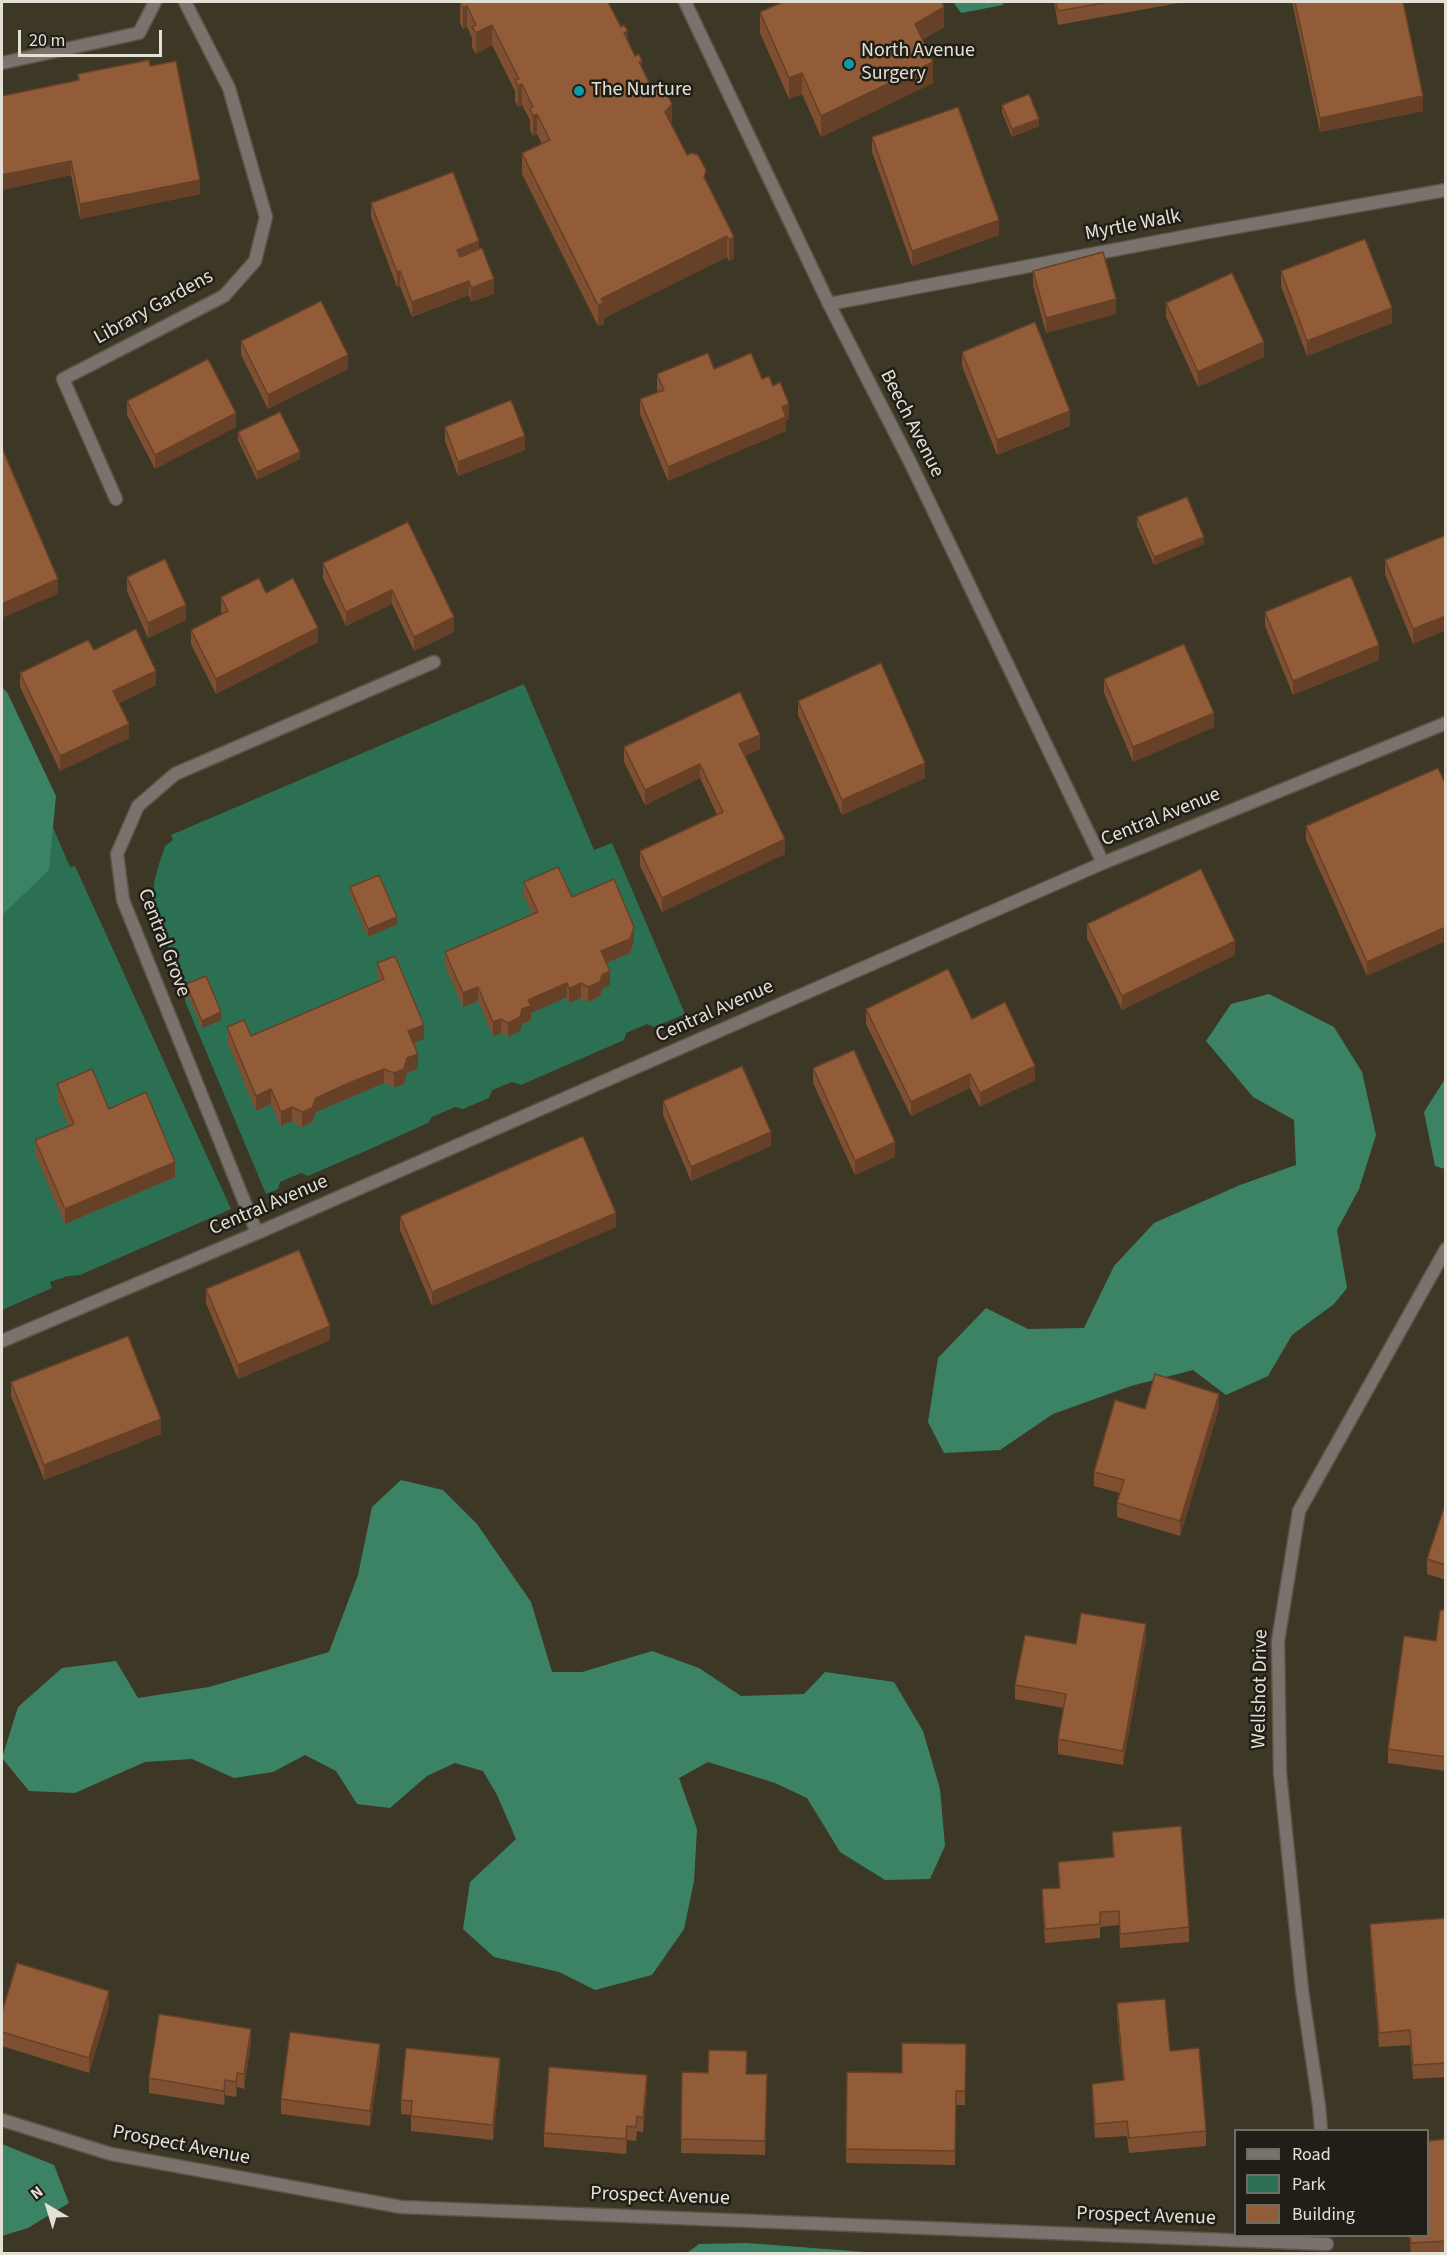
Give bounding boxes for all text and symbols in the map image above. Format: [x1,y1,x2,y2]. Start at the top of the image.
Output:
scale bar [21,18,165,56]
text: 20 m [29,28,65,53]
place label: North Avenue Surgery [861,40,975,87]
marker: North Avenue Surgery [842,57,856,71]
place label: The Nurture [591,79,692,103]
marker: The Nurture [572,84,586,98]
street label: Myrtle Walk [1083,205,1183,247]
street label: Library Gardens [90,265,218,351]
street label: Beech Avenue [874,366,948,482]
street label: Central Avenue [1098,783,1224,853]
street label: Central Grove [131,886,195,1000]
street label: Central Avenue [652,975,778,1049]
street label: Central Avenue [206,1170,332,1242]
street label: Wellshot Drive [1248,1629,1274,1749]
street label: Prospect Avenue [110,2121,252,2171]
legend [1234,2129,1429,2237]
text: Road [1292,2142,1331,2167]
text: Park [1292,2172,1326,2197]
north arrow [18,2177,78,2237]
text: N [26,2181,48,2205]
street label: Prospect Avenue [590,2183,730,2211]
text: Building [1292,2202,1355,2227]
street label: Prospect Avenue [1076,2203,1216,2231]

